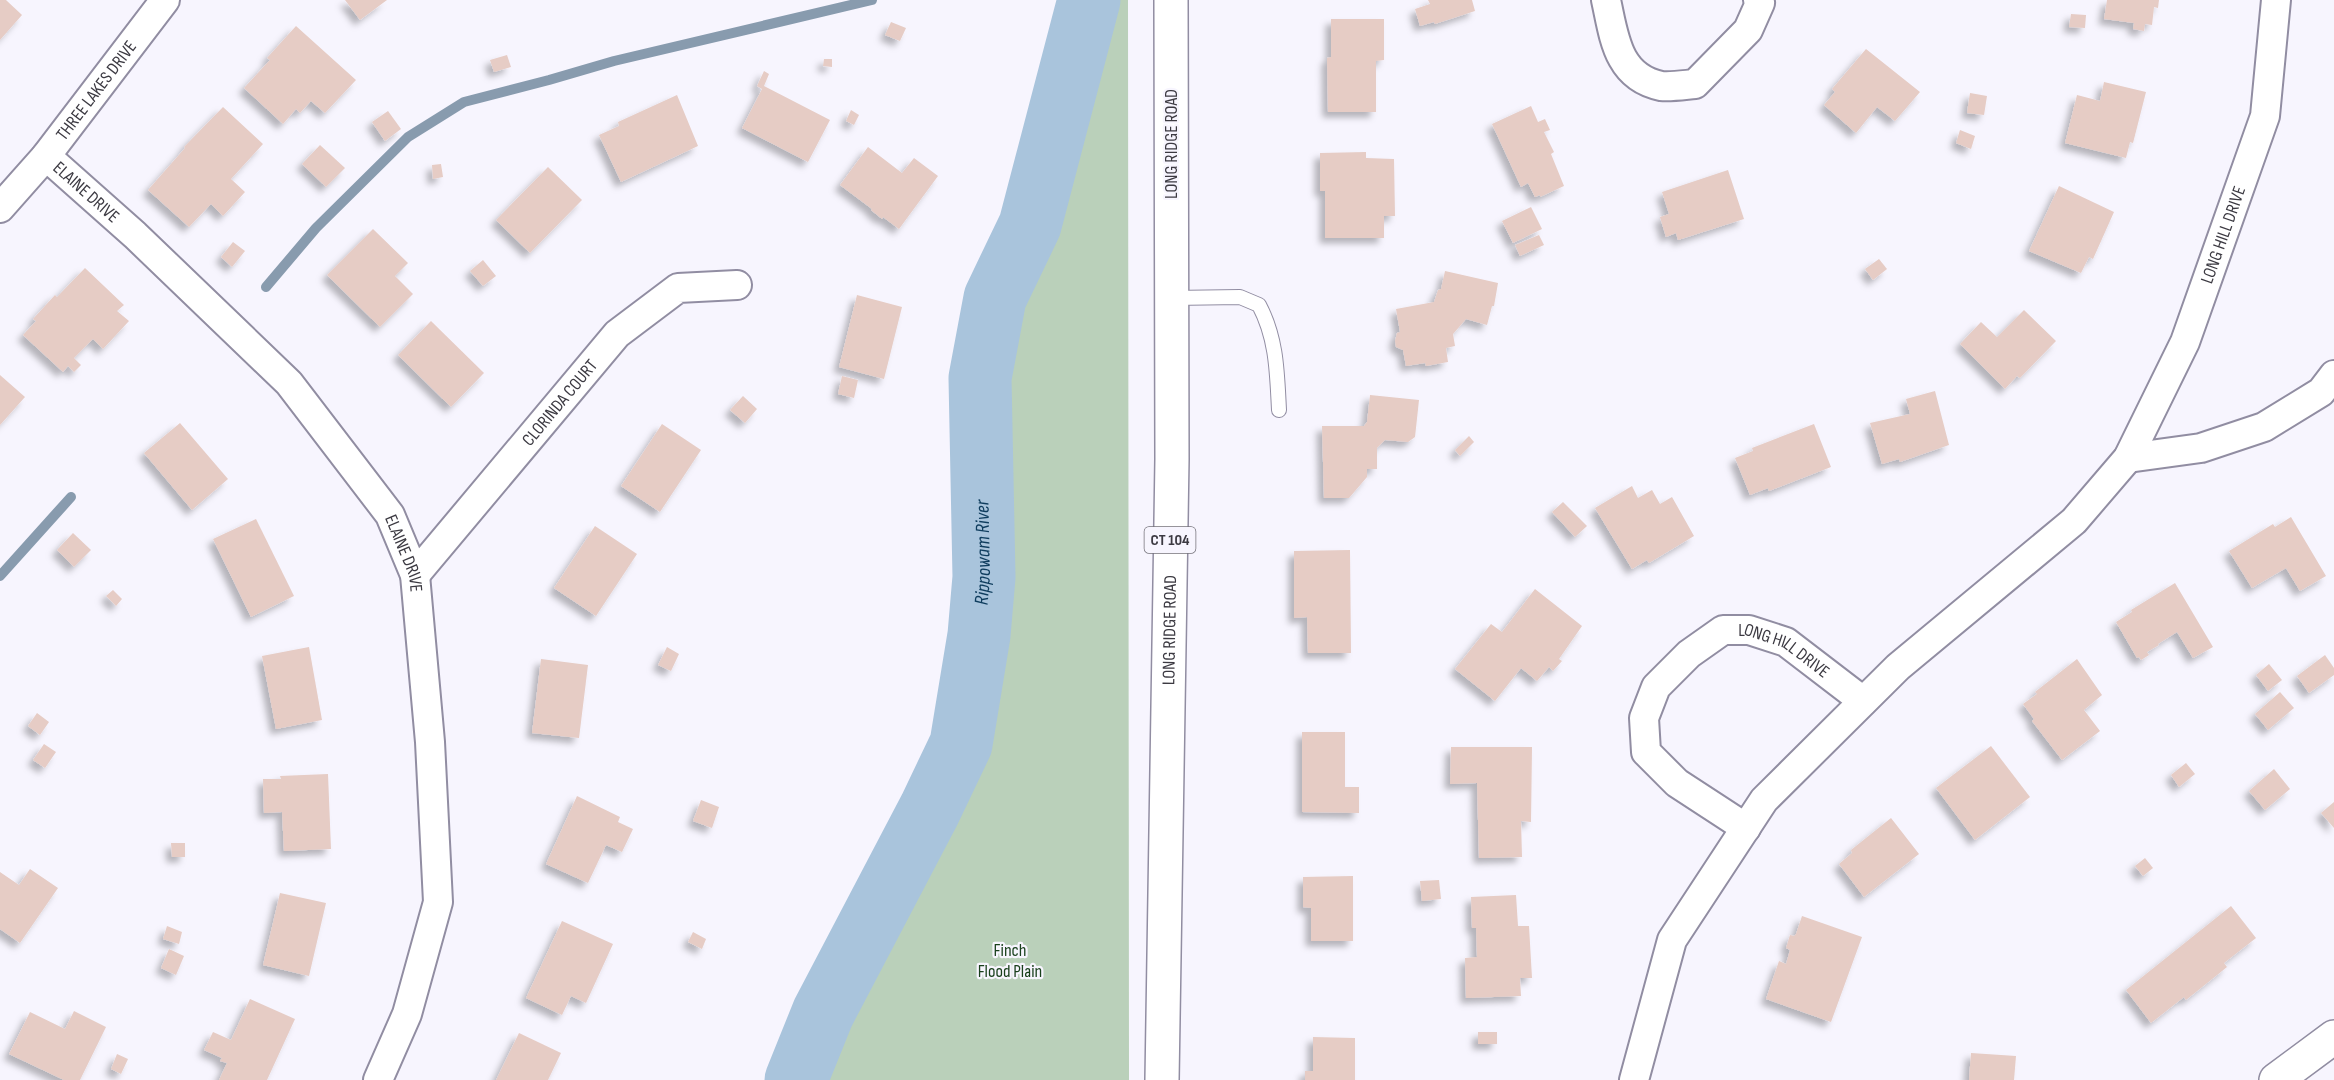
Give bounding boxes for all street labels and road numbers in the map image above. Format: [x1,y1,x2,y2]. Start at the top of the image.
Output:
street label: THREE LAKES DRIVE [51,36,141,144]
street label: LONG RIDGE ROAD [1161,89,1182,199]
street label: ELAINE DRIVE [49,157,124,227]
street label: LONG HILL DRIVE [2196,183,2250,286]
street label: CLORINDA COURT [517,355,602,450]
street label: ELAINE DRIVE [380,511,427,593]
road number: CT 104 [1144,527,1196,553]
street label: LONG RIDGE ROAD [1158,575,1181,685]
street label: LONG HILL DRIVE [1738,619,1834,682]

